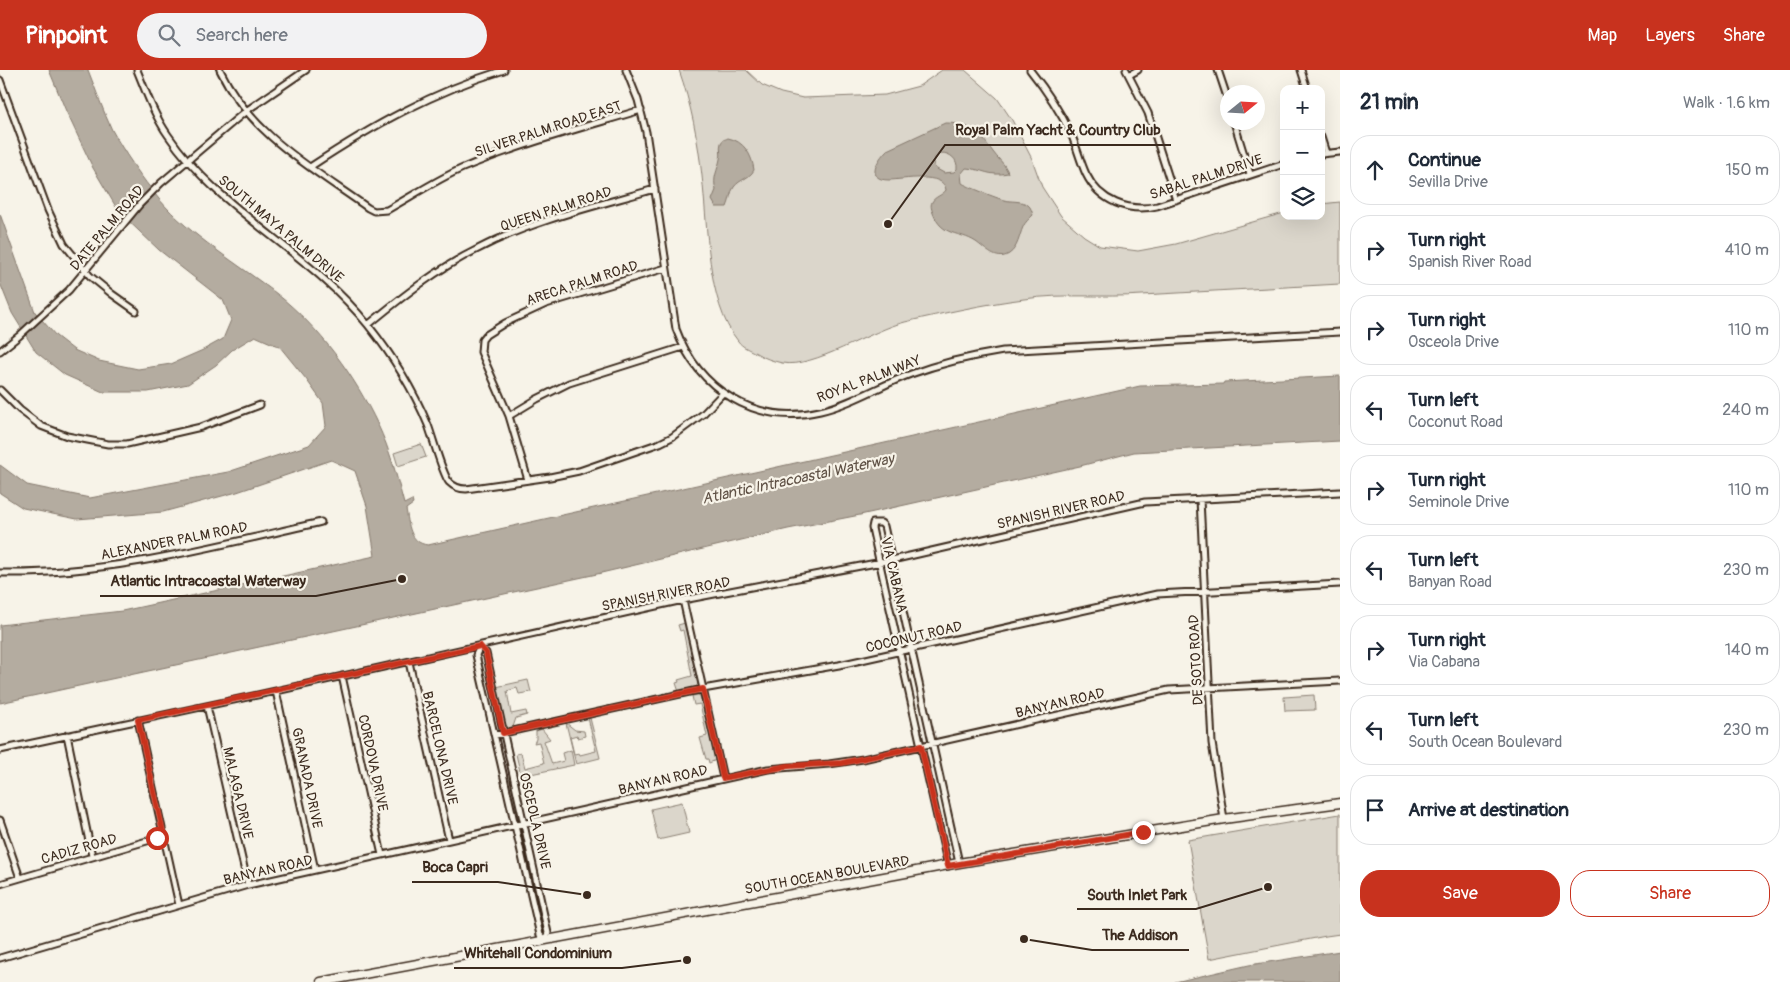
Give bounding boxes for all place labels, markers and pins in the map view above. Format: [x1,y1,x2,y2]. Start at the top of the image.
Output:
callout: Royal Palm Yacht & Country Club [945,115,1171,145]
callout: Atlantic Intracoastal Waterway [100,566,316,596]
callout: Boca Capri [412,852,498,882]
callout: South Inlet Park [1077,879,1196,909]
callout: The Addison [1092,920,1189,950]
callout: Whitehall Condominium [454,938,622,968]

